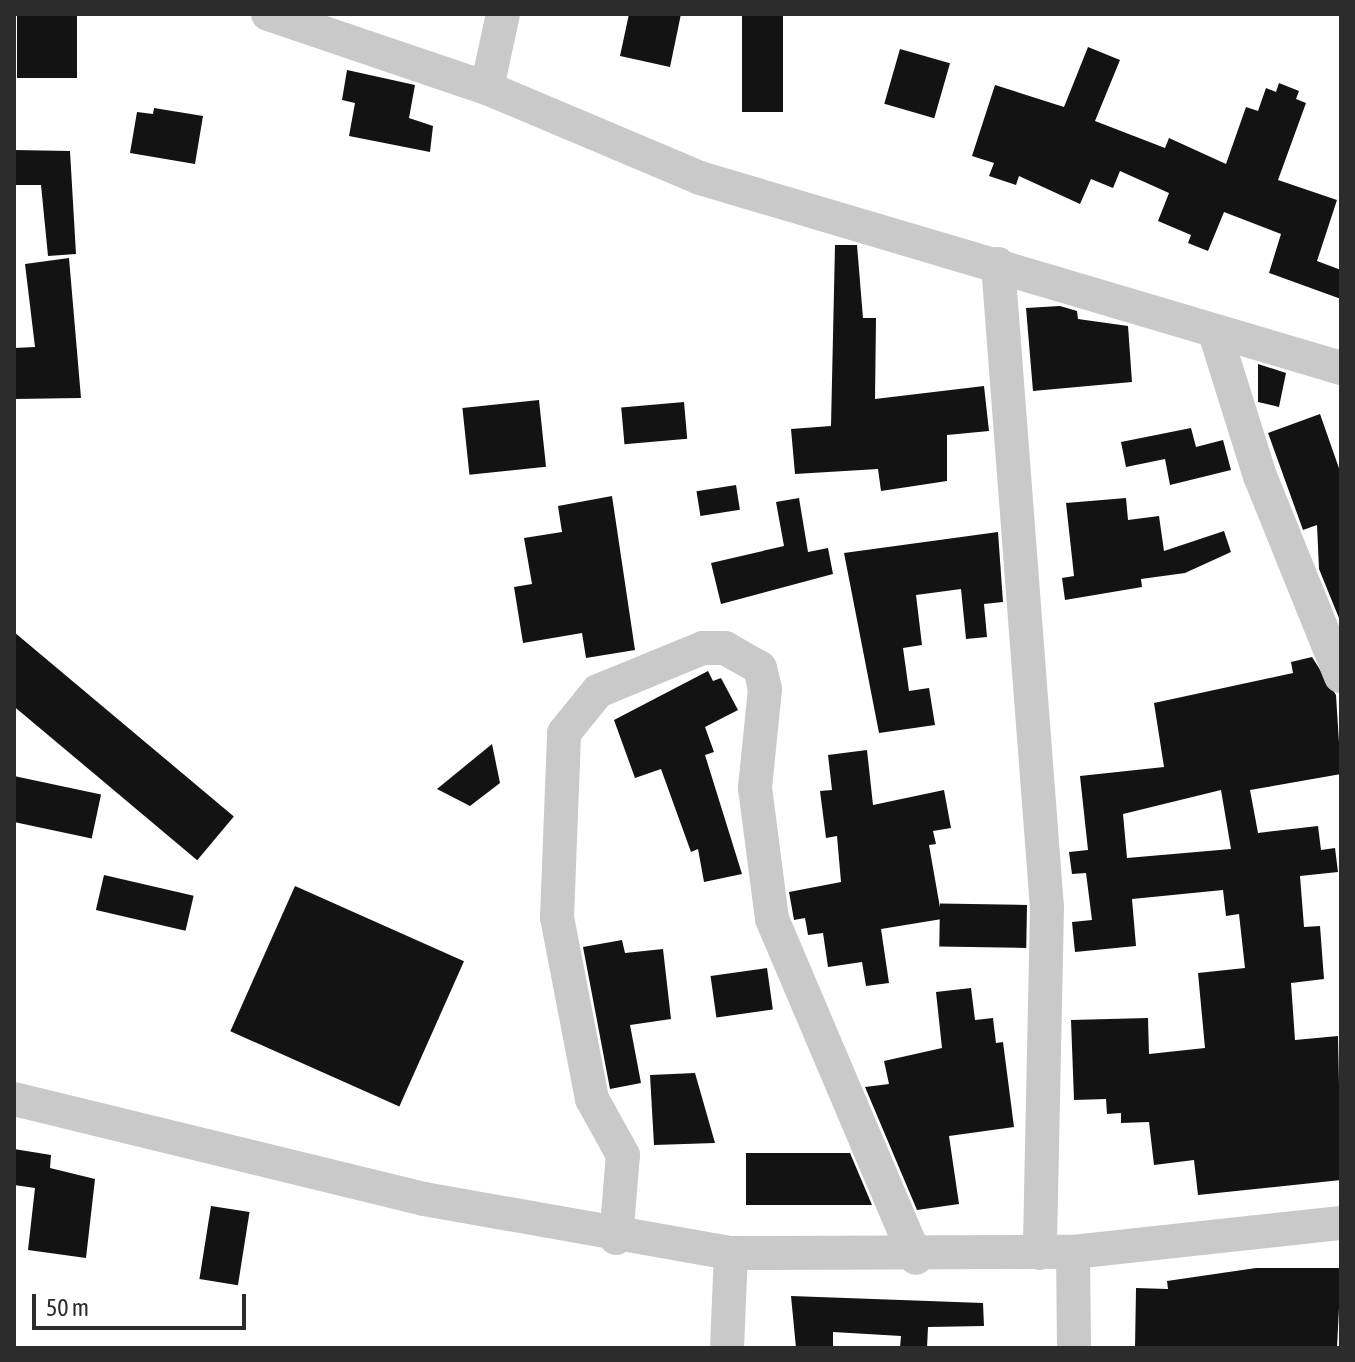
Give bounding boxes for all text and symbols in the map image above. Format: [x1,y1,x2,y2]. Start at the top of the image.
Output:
scale bar [36,1278,250,1328]
text: 50 m [46,1294,89,1321]

